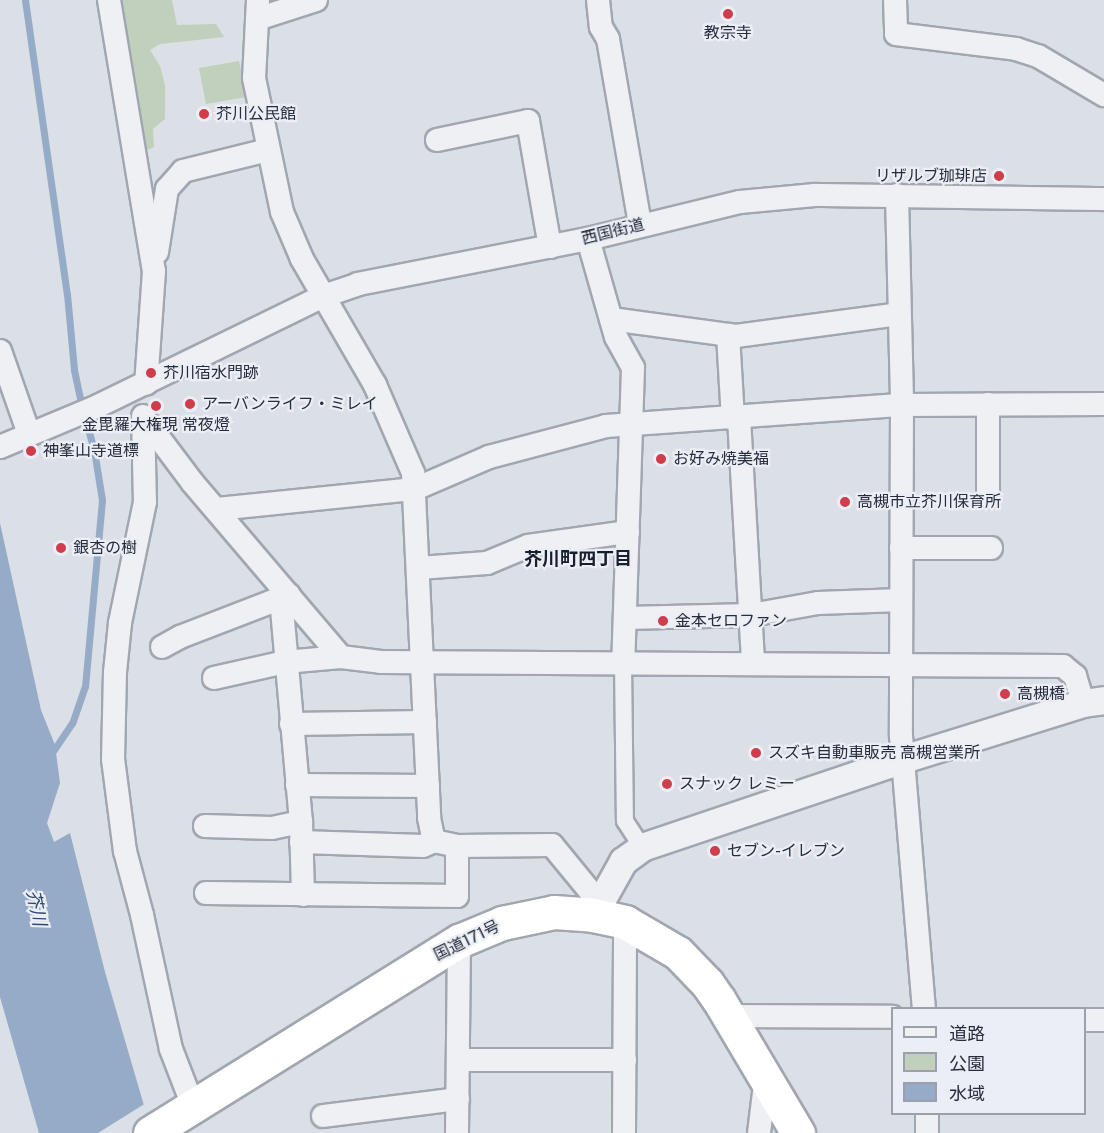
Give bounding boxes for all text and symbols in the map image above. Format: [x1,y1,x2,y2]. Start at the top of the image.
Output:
marker: 教宗寺 [721,7,735,21]
place label: 教宗寺 [704,23,752,43]
place label: 芥川公民館 [216,104,296,124]
marker: 芥川公民館 [197,107,211,121]
place label: リザルブ珈琲店 [875,166,987,186]
marker: リザルブ珈琲店 [992,169,1006,183]
street label: 西国街道 [580,215,646,249]
place label: 芥川宿水門跡 [163,363,259,383]
marker: 芥川宿水門跡 [144,366,158,380]
place label: アーバンライフ・ミレイ [202,394,377,414]
marker: アーバンライフ・ミレイ [183,397,197,411]
marker: 金毘羅大権現 常夜燈 [149,399,163,413]
place label: 金毘羅大権現 常夜燈 [82,415,230,435]
place label: 神峯山寺道標 [43,441,139,461]
marker: 神峯山寺道標 [24,444,38,458]
place label: お好み焼美福 [673,449,769,469]
marker: お好み焼美福 [654,452,668,466]
place label: 高槻市立芥川保育所 [857,492,1001,512]
marker: 高槻市立芥川保育所 [838,495,852,509]
place label: 銀杏の樹 [73,538,137,558]
marker: 銀杏の樹 [54,541,68,555]
district label: 芥川町四丁目 [524,548,632,570]
place label: 金本セロファン [675,611,787,631]
marker: 金本セロファン [656,614,670,628]
place label: 高槻橋 [1017,684,1065,704]
marker: 高槻橋 [998,687,1012,701]
place label: スズキ自動車販売 高槻営業所 [768,743,980,763]
marker: スズキ自動車販売 高槻営業所 [749,746,763,760]
place label: スナック レミー [679,774,795,794]
marker: スナック レミー [660,777,674,791]
place label: セブン-イレブン [727,841,845,861]
marker: セブン-イレブン [708,844,722,858]
water label: 芥川 [22,888,50,928]
street label: 国道171号 [431,917,503,965]
legend [891,1007,1086,1115]
text: 道路 [949,1023,985,1044]
text: 公園 [949,1053,985,1074]
text: 水域 [949,1083,985,1104]

